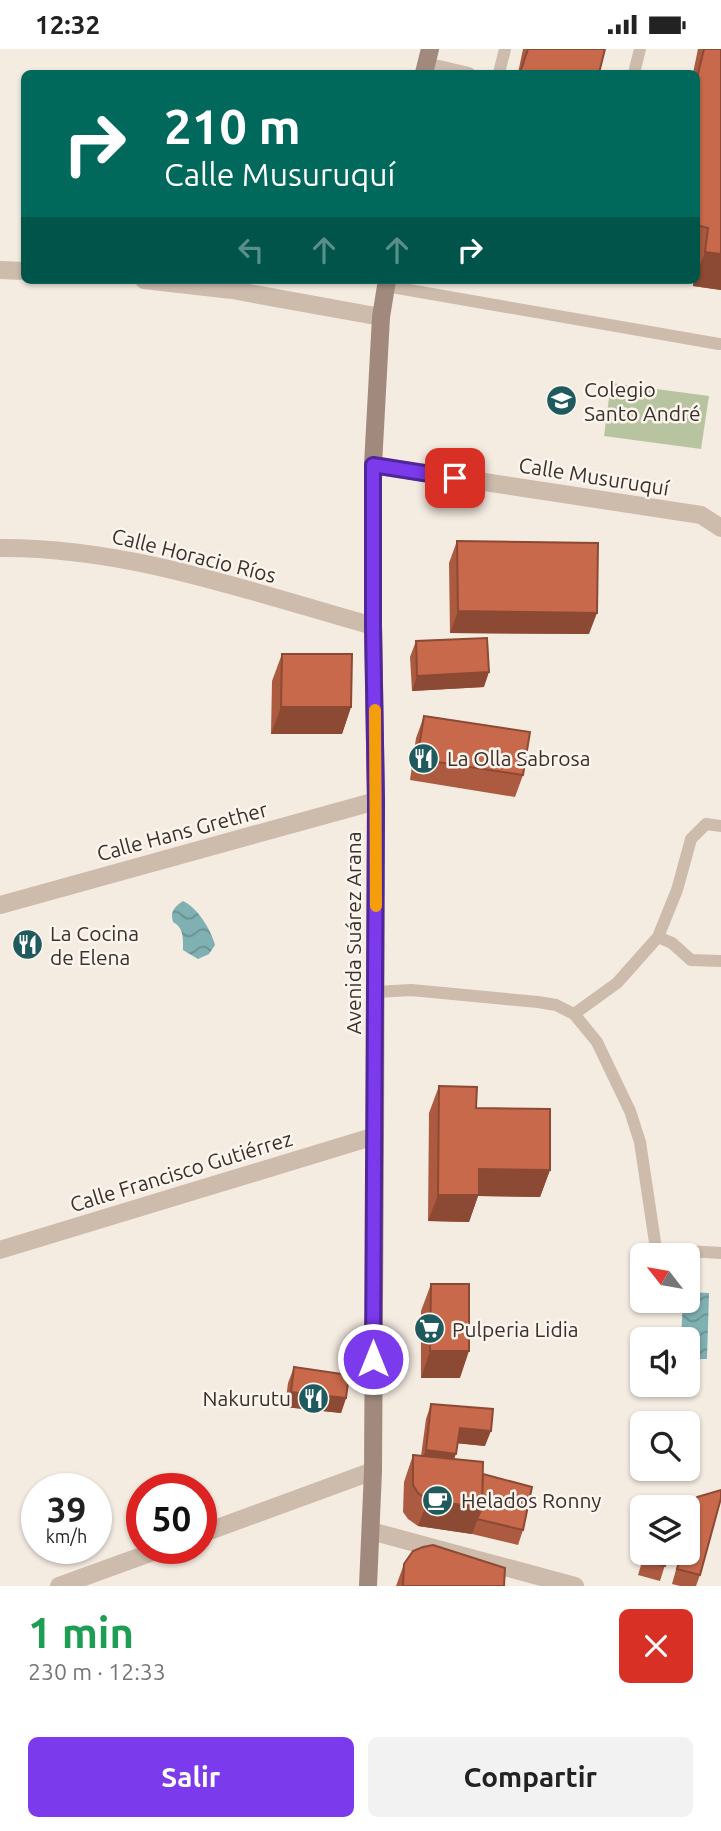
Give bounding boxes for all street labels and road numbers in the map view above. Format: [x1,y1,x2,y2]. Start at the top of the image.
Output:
street label: Calle Musuruquí [517,452,672,500]
street label: Calle Horacio Ríos [109,523,279,587]
street label: Calle Hans Grether [94,797,270,865]
street label: Avenida Suárez Arana [341,831,365,1035]
street label: Calle Francisco Gutiérrez [67,1126,295,1216]

